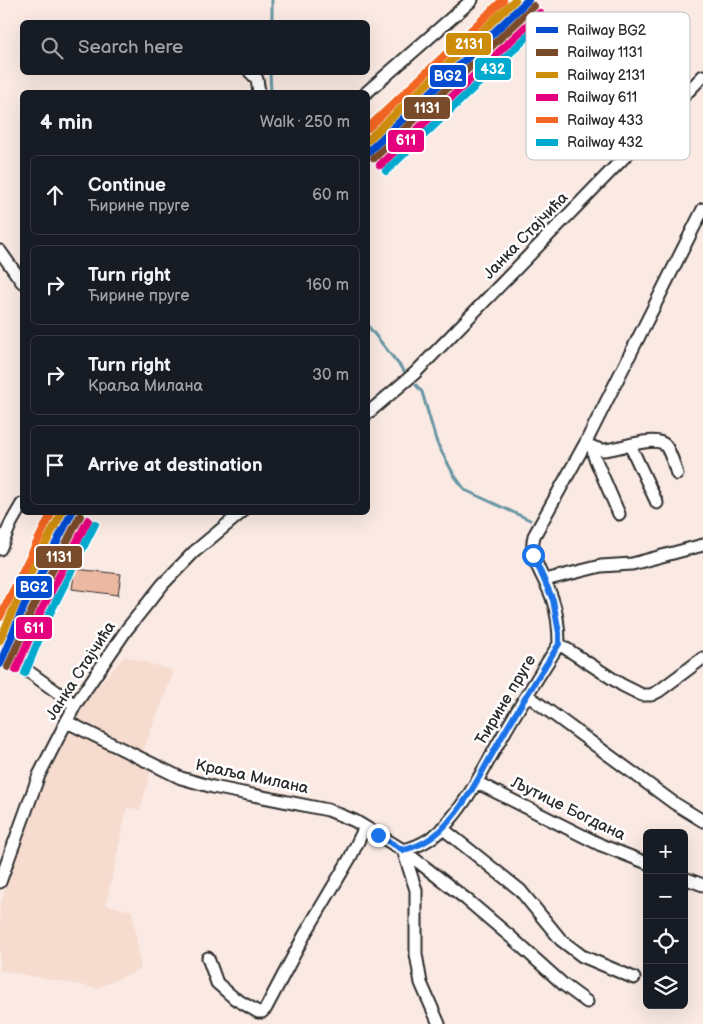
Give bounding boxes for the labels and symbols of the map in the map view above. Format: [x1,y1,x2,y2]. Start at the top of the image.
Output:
legend [526,12,690,160]
text: Railway BG2 [567,22,647,39]
line badge: 2131 [445,32,492,56]
text: 2131 [455,36,483,53]
text: Railway 1131 [567,44,643,61]
line badge: 432 [474,57,512,81]
text: 432 [481,61,506,78]
line badge: BG2 [429,64,467,88]
text: Railway 2131 [567,67,645,84]
text: BG2 [434,68,463,85]
text: Railway 611 [567,89,637,106]
line badge: 1131 [403,96,451,120]
text: 1131 [414,100,440,117]
text: Railway 433 [567,112,643,129]
line badge: 611 [387,129,425,153]
text: 611 [396,132,416,149]
text: Railway 432 [567,134,644,151]
street label: Јанка Стајчића [480,188,573,284]
route start [522,544,545,567]
line badge: 1131 [35,545,83,569]
text: 1131 [46,549,72,566]
line badge: BG2 [15,575,53,599]
text: BG2 [20,579,49,596]
line badge: 611 [15,616,53,640]
street label: Јанка Стајчића [42,618,120,724]
text: 611 [24,620,44,637]
street label: Ћирине пруге [472,652,540,748]
street label: Краља Милана [194,756,311,798]
street label: Љутице Богдана [507,773,629,845]
route end [367,824,390,847]

